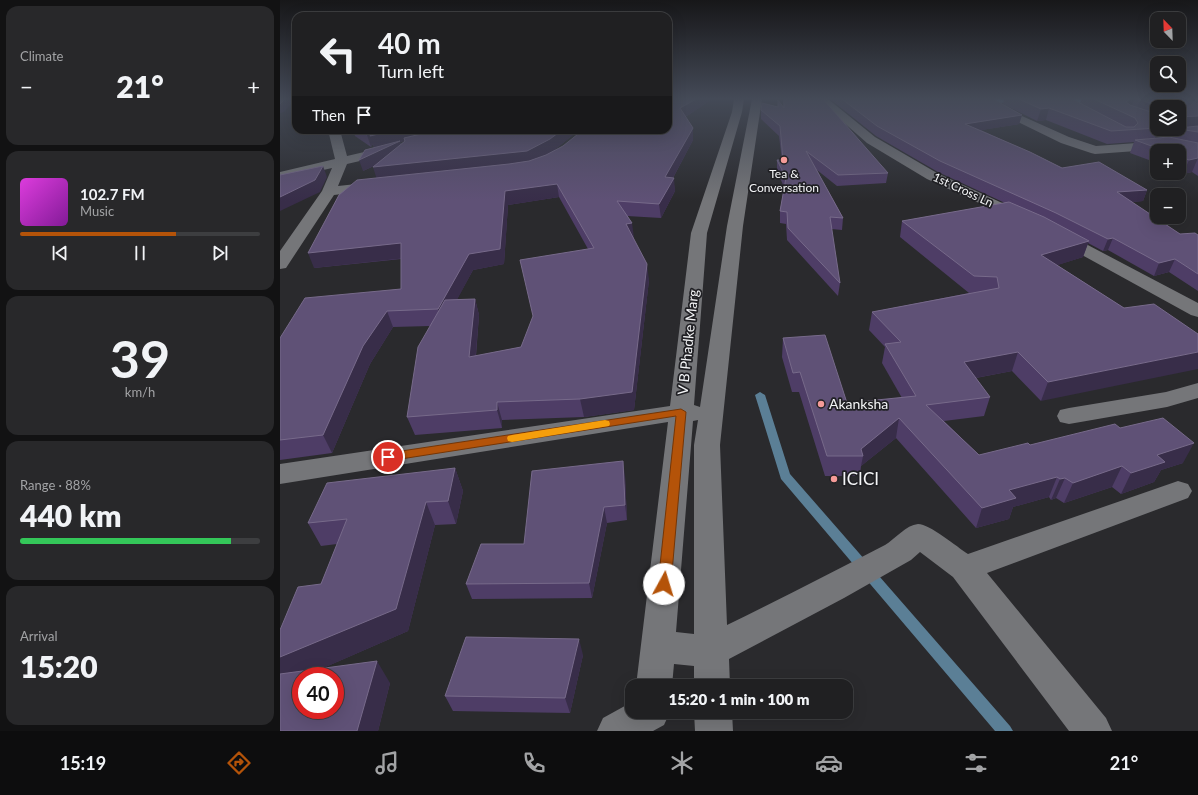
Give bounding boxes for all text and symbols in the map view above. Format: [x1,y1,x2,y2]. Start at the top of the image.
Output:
north arrow [1150,12,1186,48]
map controls [1150,12,1186,224]
text: 40 m [378,26,441,60]
icon: left [312,28,364,80]
text: Climate [20,48,63,64]
button: search [1150,56,1186,92]
text: Turn left [378,60,444,82]
text: 21° [116,68,164,104]
text: − [20,73,33,100]
text: + [247,73,260,100]
button: layers [1150,100,1186,136]
icon: arrive [353,104,375,126]
text: Then [312,106,345,124]
button: + [1150,144,1186,180]
marker: Tea & Conversation [779,155,789,165]
place label: Tea & Conversation [749,166,819,195]
street label: 1st Cross Ln [931,169,996,210]
text: 102.7 FM [80,185,145,203]
button: − [1150,188,1186,224]
text: Music [80,203,114,219]
icon: previous [49,242,71,264]
icon: pause [129,242,151,264]
icon: next [209,242,231,264]
street label: V B Phadke Marg [674,288,701,395]
text: 39 [110,327,170,389]
text: km/h [125,384,155,400]
place label: Akanksha [829,395,888,412]
marker: Akanksha [816,399,826,409]
pin [371,440,405,474]
icon: arrive [377,446,399,468]
place label: ICICI [842,468,879,489]
marker: ICICI [829,474,839,484]
text: Range · 88% [20,477,91,493]
text: 440 km [20,497,121,533]
position arrow [643,563,685,605]
text: Arrival [20,628,57,644]
text: 15:20 [20,648,98,684]
speed limit sign: 40 [292,667,344,719]
text: 15:20 · 1 min · 100 m [668,690,810,708]
icon: directions [225,749,253,777]
icon: music [373,749,401,777]
icon: phone [520,749,548,777]
icon: climate [668,749,696,777]
icon: car [815,749,843,777]
icon: filters [962,749,990,777]
text: 15:19 [60,752,106,774]
text: 21° [1110,752,1138,774]

